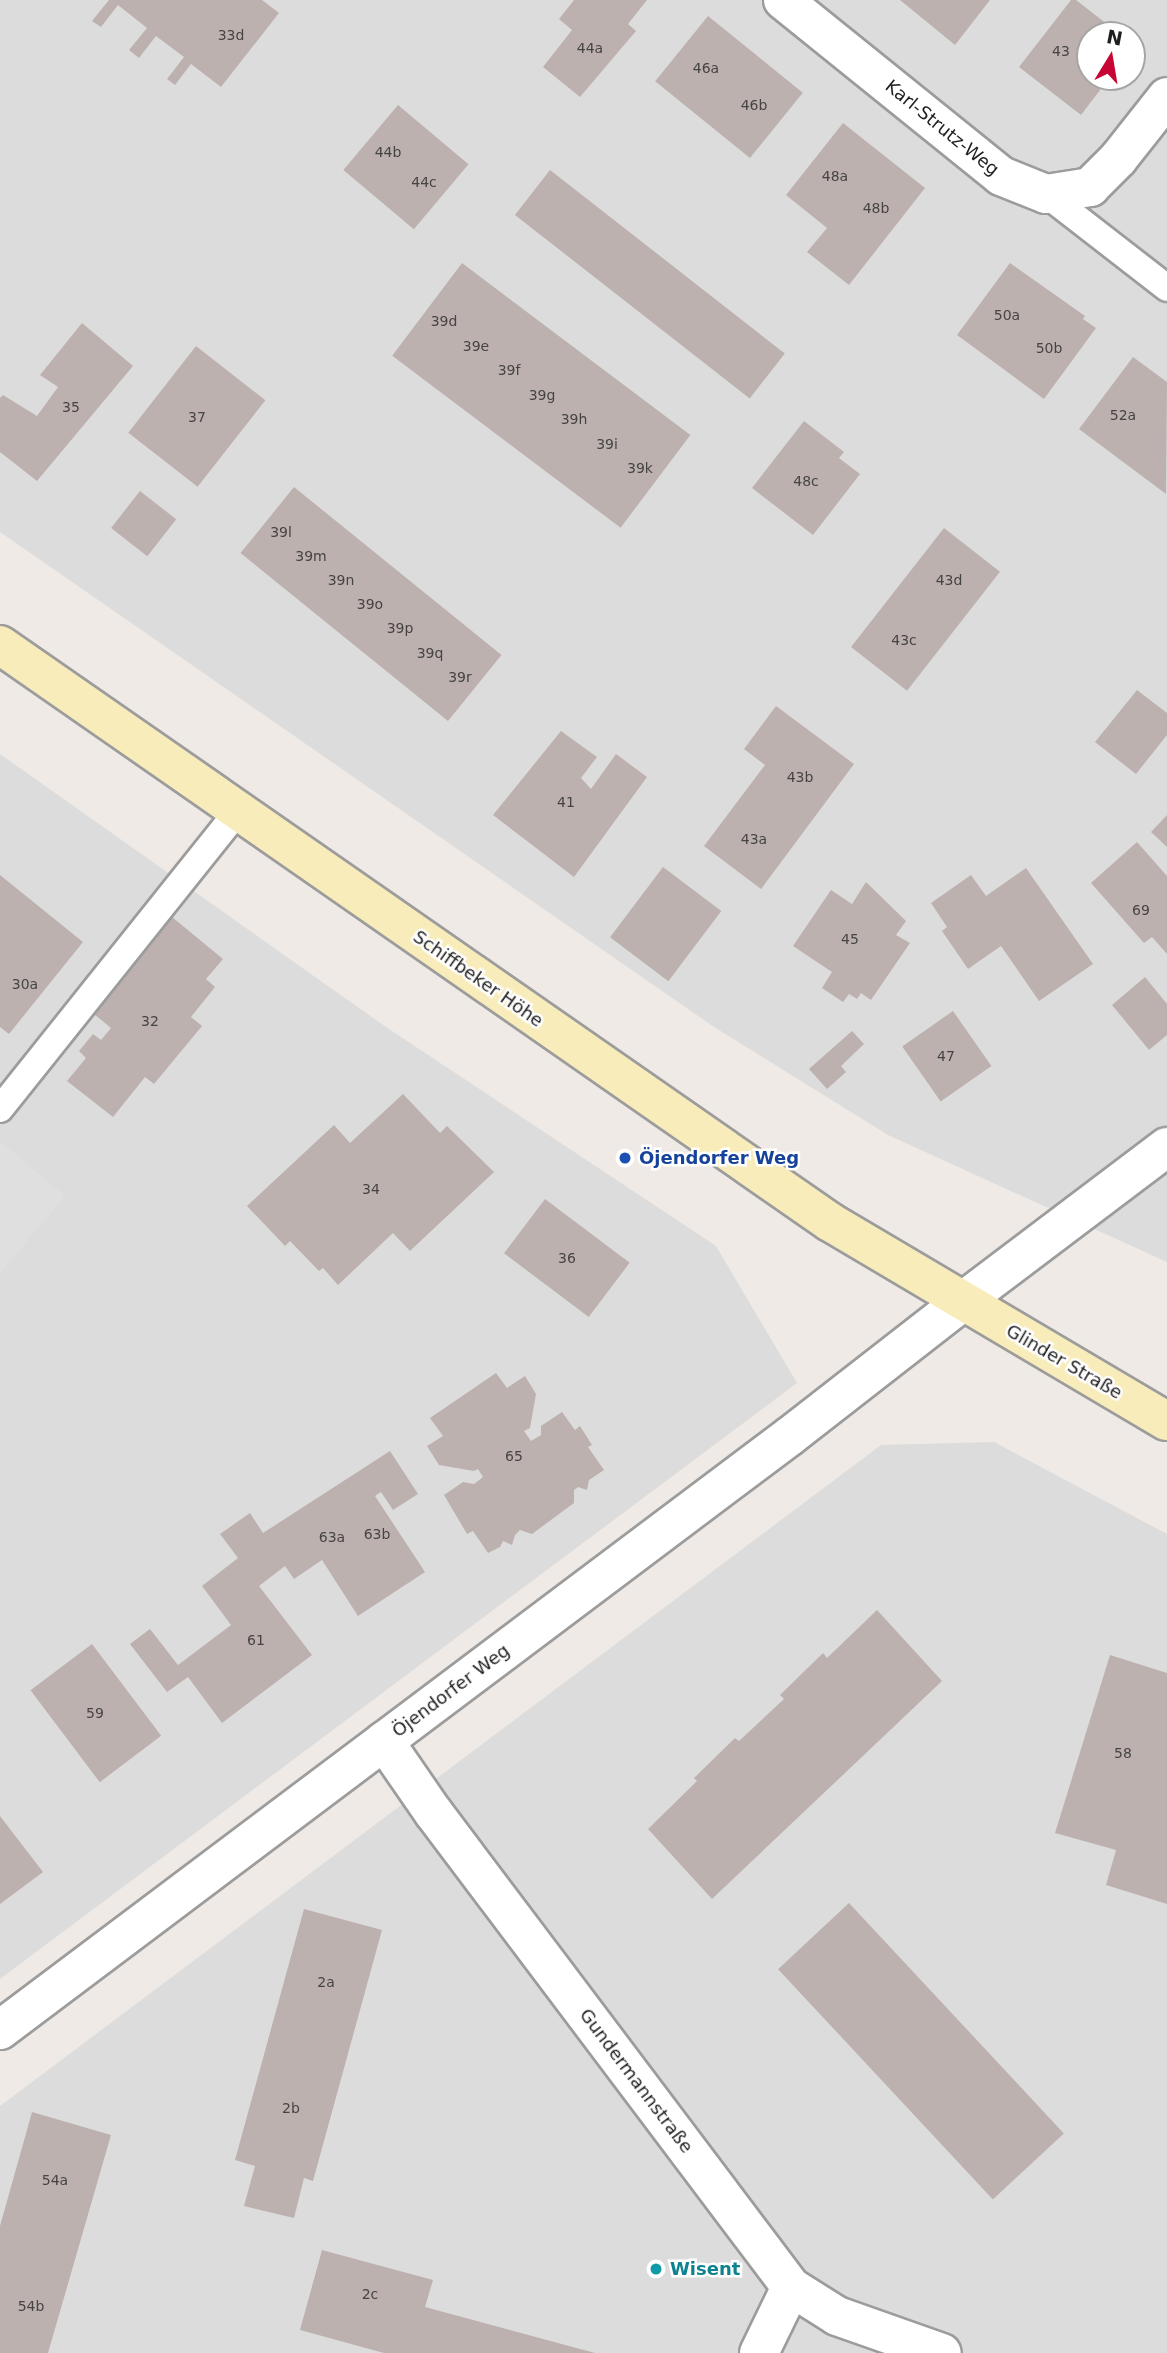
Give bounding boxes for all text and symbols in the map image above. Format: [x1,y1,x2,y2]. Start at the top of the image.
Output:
north arrow [1076,21,1146,91]
text: N [1105,25,1125,50]
house number: 33d [218,27,244,43]
house number: 44a [577,40,603,56]
house number: 43 [1052,43,1070,59]
house number: 46a [693,60,719,76]
street label: Karl-Strutz-Weg [881,75,1003,181]
house number: 46b [741,97,767,113]
house number: 44b [375,144,401,160]
house number: 48a [822,168,848,184]
house number: 44c [411,174,437,190]
house number: 48b [863,200,889,216]
house number: 50a [994,307,1020,323]
house number: 39d [431,313,457,329]
house number: 39e [463,338,489,354]
house number: 50b [1036,340,1062,356]
house number: 39f [498,362,520,378]
house number: 39g [529,387,555,403]
house number: 35 [62,399,80,415]
house number: 52a [1110,407,1136,423]
house number: 37 [188,409,206,425]
house number: 39h [561,411,587,427]
house number: 39i [596,436,618,452]
house number: 39k [627,460,653,476]
house number: 48c [793,473,819,489]
house number: 39l [270,524,292,540]
house number: 39m [295,548,327,564]
house number: 39n [328,572,354,588]
house number: 43d [936,572,962,588]
house number: 39o [357,596,383,612]
house number: 39p [387,620,413,636]
house number: 43c [891,632,917,648]
house number: 39q [417,645,443,661]
house number: 39r [448,669,472,685]
house number: 43b [787,769,813,785]
house number: 41 [557,794,575,810]
house number: 43a [741,831,767,847]
house number: 69 [1132,902,1150,918]
street label: Schiffbeker Höhe [409,926,547,1032]
house number: 45 [841,931,859,947]
house number: 30a [12,976,38,992]
house number: 32 [141,1013,159,1029]
house number: 47 [937,1048,955,1064]
place label: Öjendorfer Weg [639,1147,799,1169]
marker: Öjendorfer Weg [617,1150,633,1166]
house number: 34 [362,1181,380,1197]
house number: 36 [558,1250,576,1266]
street label: Glinder Straße [1002,1320,1126,1404]
house number: 65 [505,1448,523,1464]
house number: 63b [364,1526,390,1542]
house number: 63a [319,1529,345,1545]
house number: 61 [247,1632,265,1648]
street label: Öjendorfer Weg [388,1640,514,1742]
house number: 59 [86,1705,104,1721]
house number: 58 [1114,1745,1132,1761]
house number: 2a [317,1974,335,1990]
street label: Gundermannstraße [575,2005,697,2157]
house number: 2b [282,2100,300,2116]
house number: 54a [42,2172,68,2188]
place label: Wisent [670,2258,740,2280]
marker: Wisent [648,2261,664,2277]
house number: 2c [362,2286,378,2302]
house number: 54b [18,2298,44,2314]

